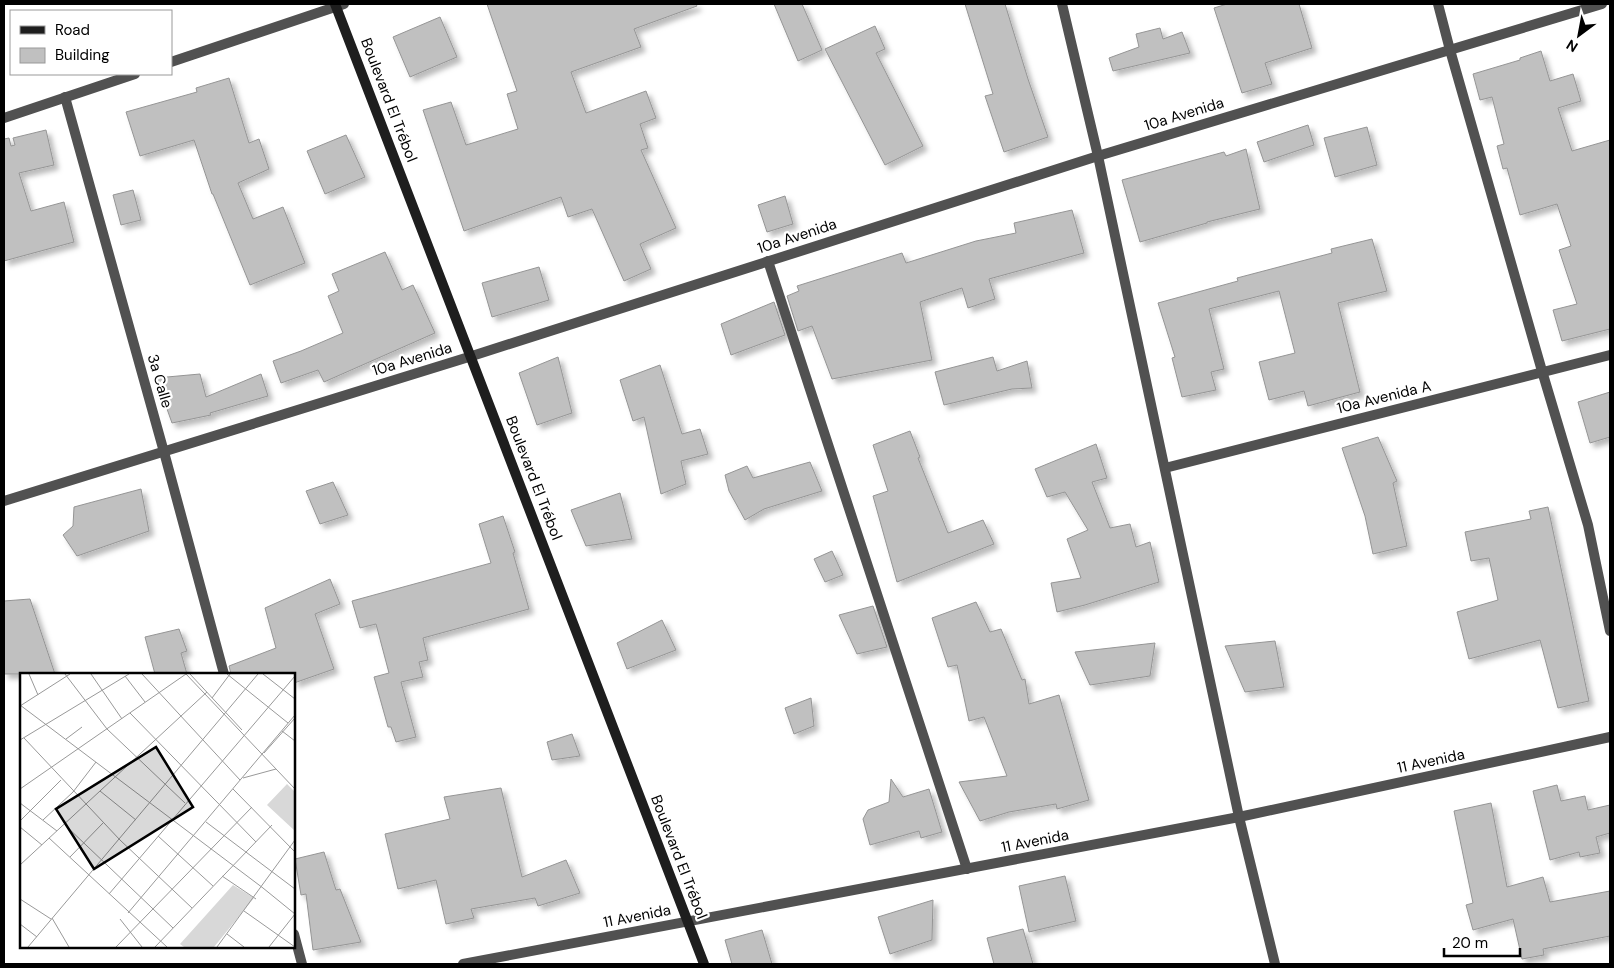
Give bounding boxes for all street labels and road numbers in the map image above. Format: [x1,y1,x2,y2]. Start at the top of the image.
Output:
street label: Boulevard El Trébol [356,35,422,165]
street label: 10a Avenida [1142,92,1226,136]
street label: 10a Avenida [755,214,839,258]
street label: 10a Avenida [370,337,454,381]
street label: 3a Calle [143,352,177,410]
street label: 10a Avenida A [1335,376,1433,418]
street label: Boulevard El Trébol [501,413,567,543]
street label: 11 Avenida [1395,744,1467,778]
street label: Boulevard El Trébol [646,792,712,922]
street label: 11 Avenida [1000,825,1070,857]
street label: 11 Avenida [602,900,672,932]

